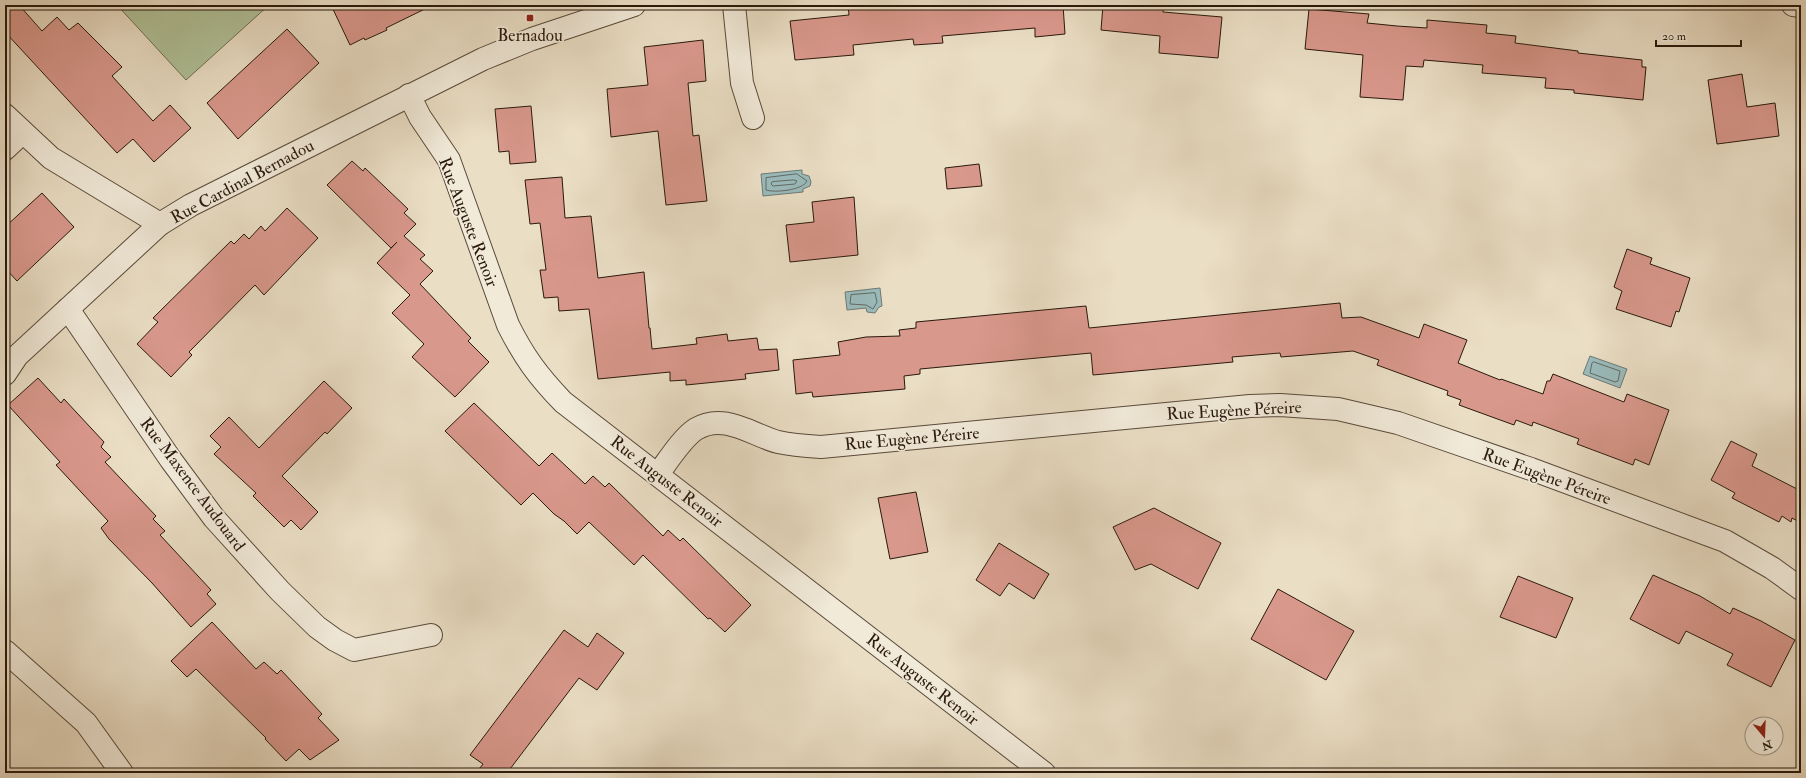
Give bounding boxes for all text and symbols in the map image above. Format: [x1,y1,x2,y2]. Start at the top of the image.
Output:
marker: Bernadou [525,13,535,23]
scale bar [1656,22,1741,48]
place label: Bernadou [497,25,563,46]
text: 20 m [1662,29,1687,44]
street label: Rue Cardinal Bernadou [167,135,318,228]
street label: Rue Auguste Renoir [434,154,503,291]
street label: Rue Eugène Péreire [1166,396,1302,425]
street label: Rue Maxence Audouard [135,413,250,556]
street label: Rue Eugène Péreire [844,422,980,455]
street label: Rue Auguste Renoir [606,431,728,532]
street label: Rue Eugène Péreire [1480,443,1614,509]
street label: Rue Auguste Renoir [862,629,984,730]
north arrow [1744,716,1784,756]
text: N [1759,737,1775,753]

